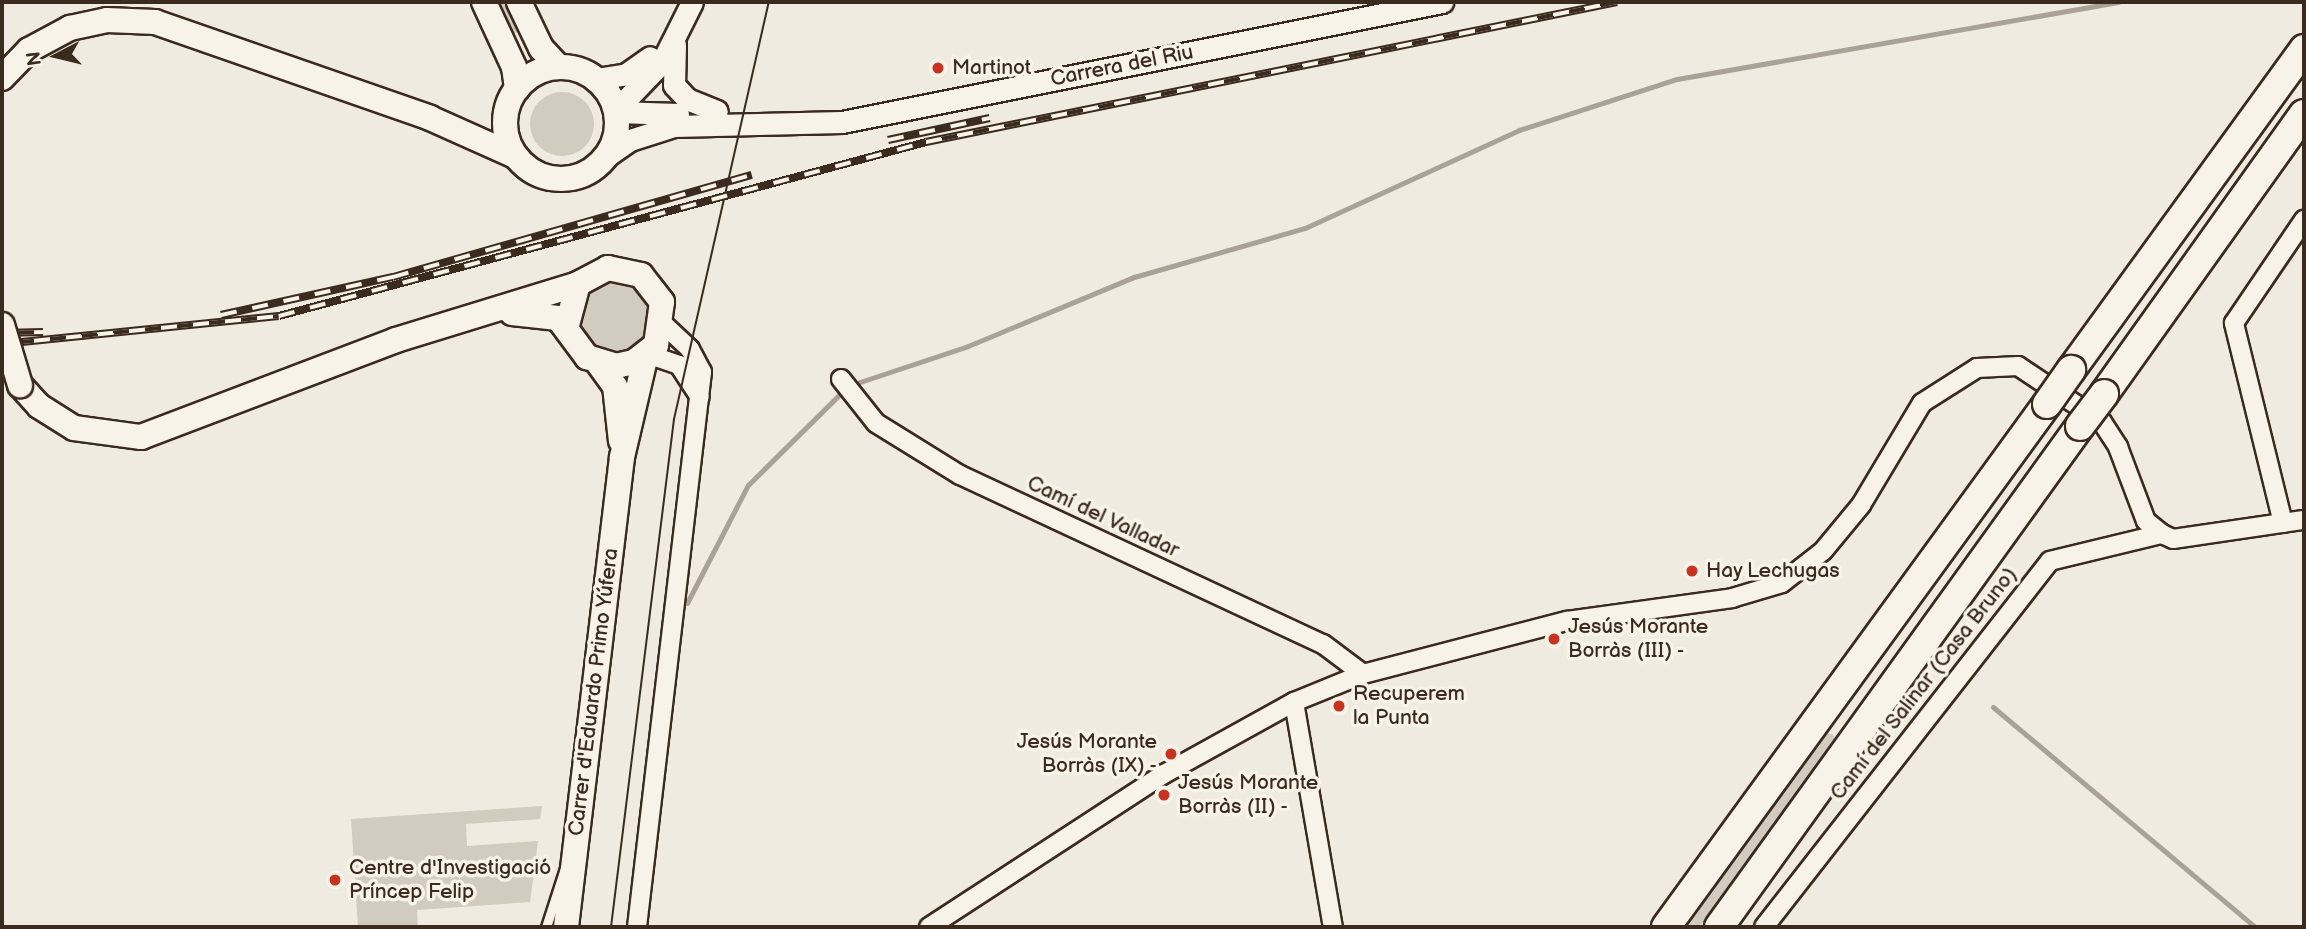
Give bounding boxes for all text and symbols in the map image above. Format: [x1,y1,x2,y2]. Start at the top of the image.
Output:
north arrow [21,21,91,91]
street label: Carrera del Riu [1048,40,1196,92]
text: N [22,50,47,67]
place label: Martinot [952,55,1031,81]
marker: Martinot [930,60,946,76]
street label: Camí del Valladar [1023,471,1183,563]
street label: Carrer d'Eduardo Primo Yúfera [564,546,624,838]
place label: Hay Lechugas [1706,558,1841,584]
marker: Hay Lechugas [1684,563,1700,579]
street label: Camí del Salinar (Casa Bruno) [1825,563,2023,805]
place label: Jesús Morante Borràs (III) - [1568,614,1708,664]
marker: Jesús Morante Borràs (III) - [1546,631,1562,647]
place label: Recuperem la Punta [1353,681,1465,731]
marker: Recuperem la Punta [1331,698,1347,714]
place label: Jesús Morante Borràs (IX) - [1017,729,1157,779]
marker: Jesús Morante Borràs (IX) - [1163,746,1179,762]
place label: Jesús Morante Borràs (II) - [1178,770,1318,820]
marker: Jesús Morante Borràs (II) - [1156,787,1172,803]
place label: Centre d'Investigació Príncep Felip [349,855,551,905]
marker: Centre d'Investigació Príncep Felip [327,872,343,888]

